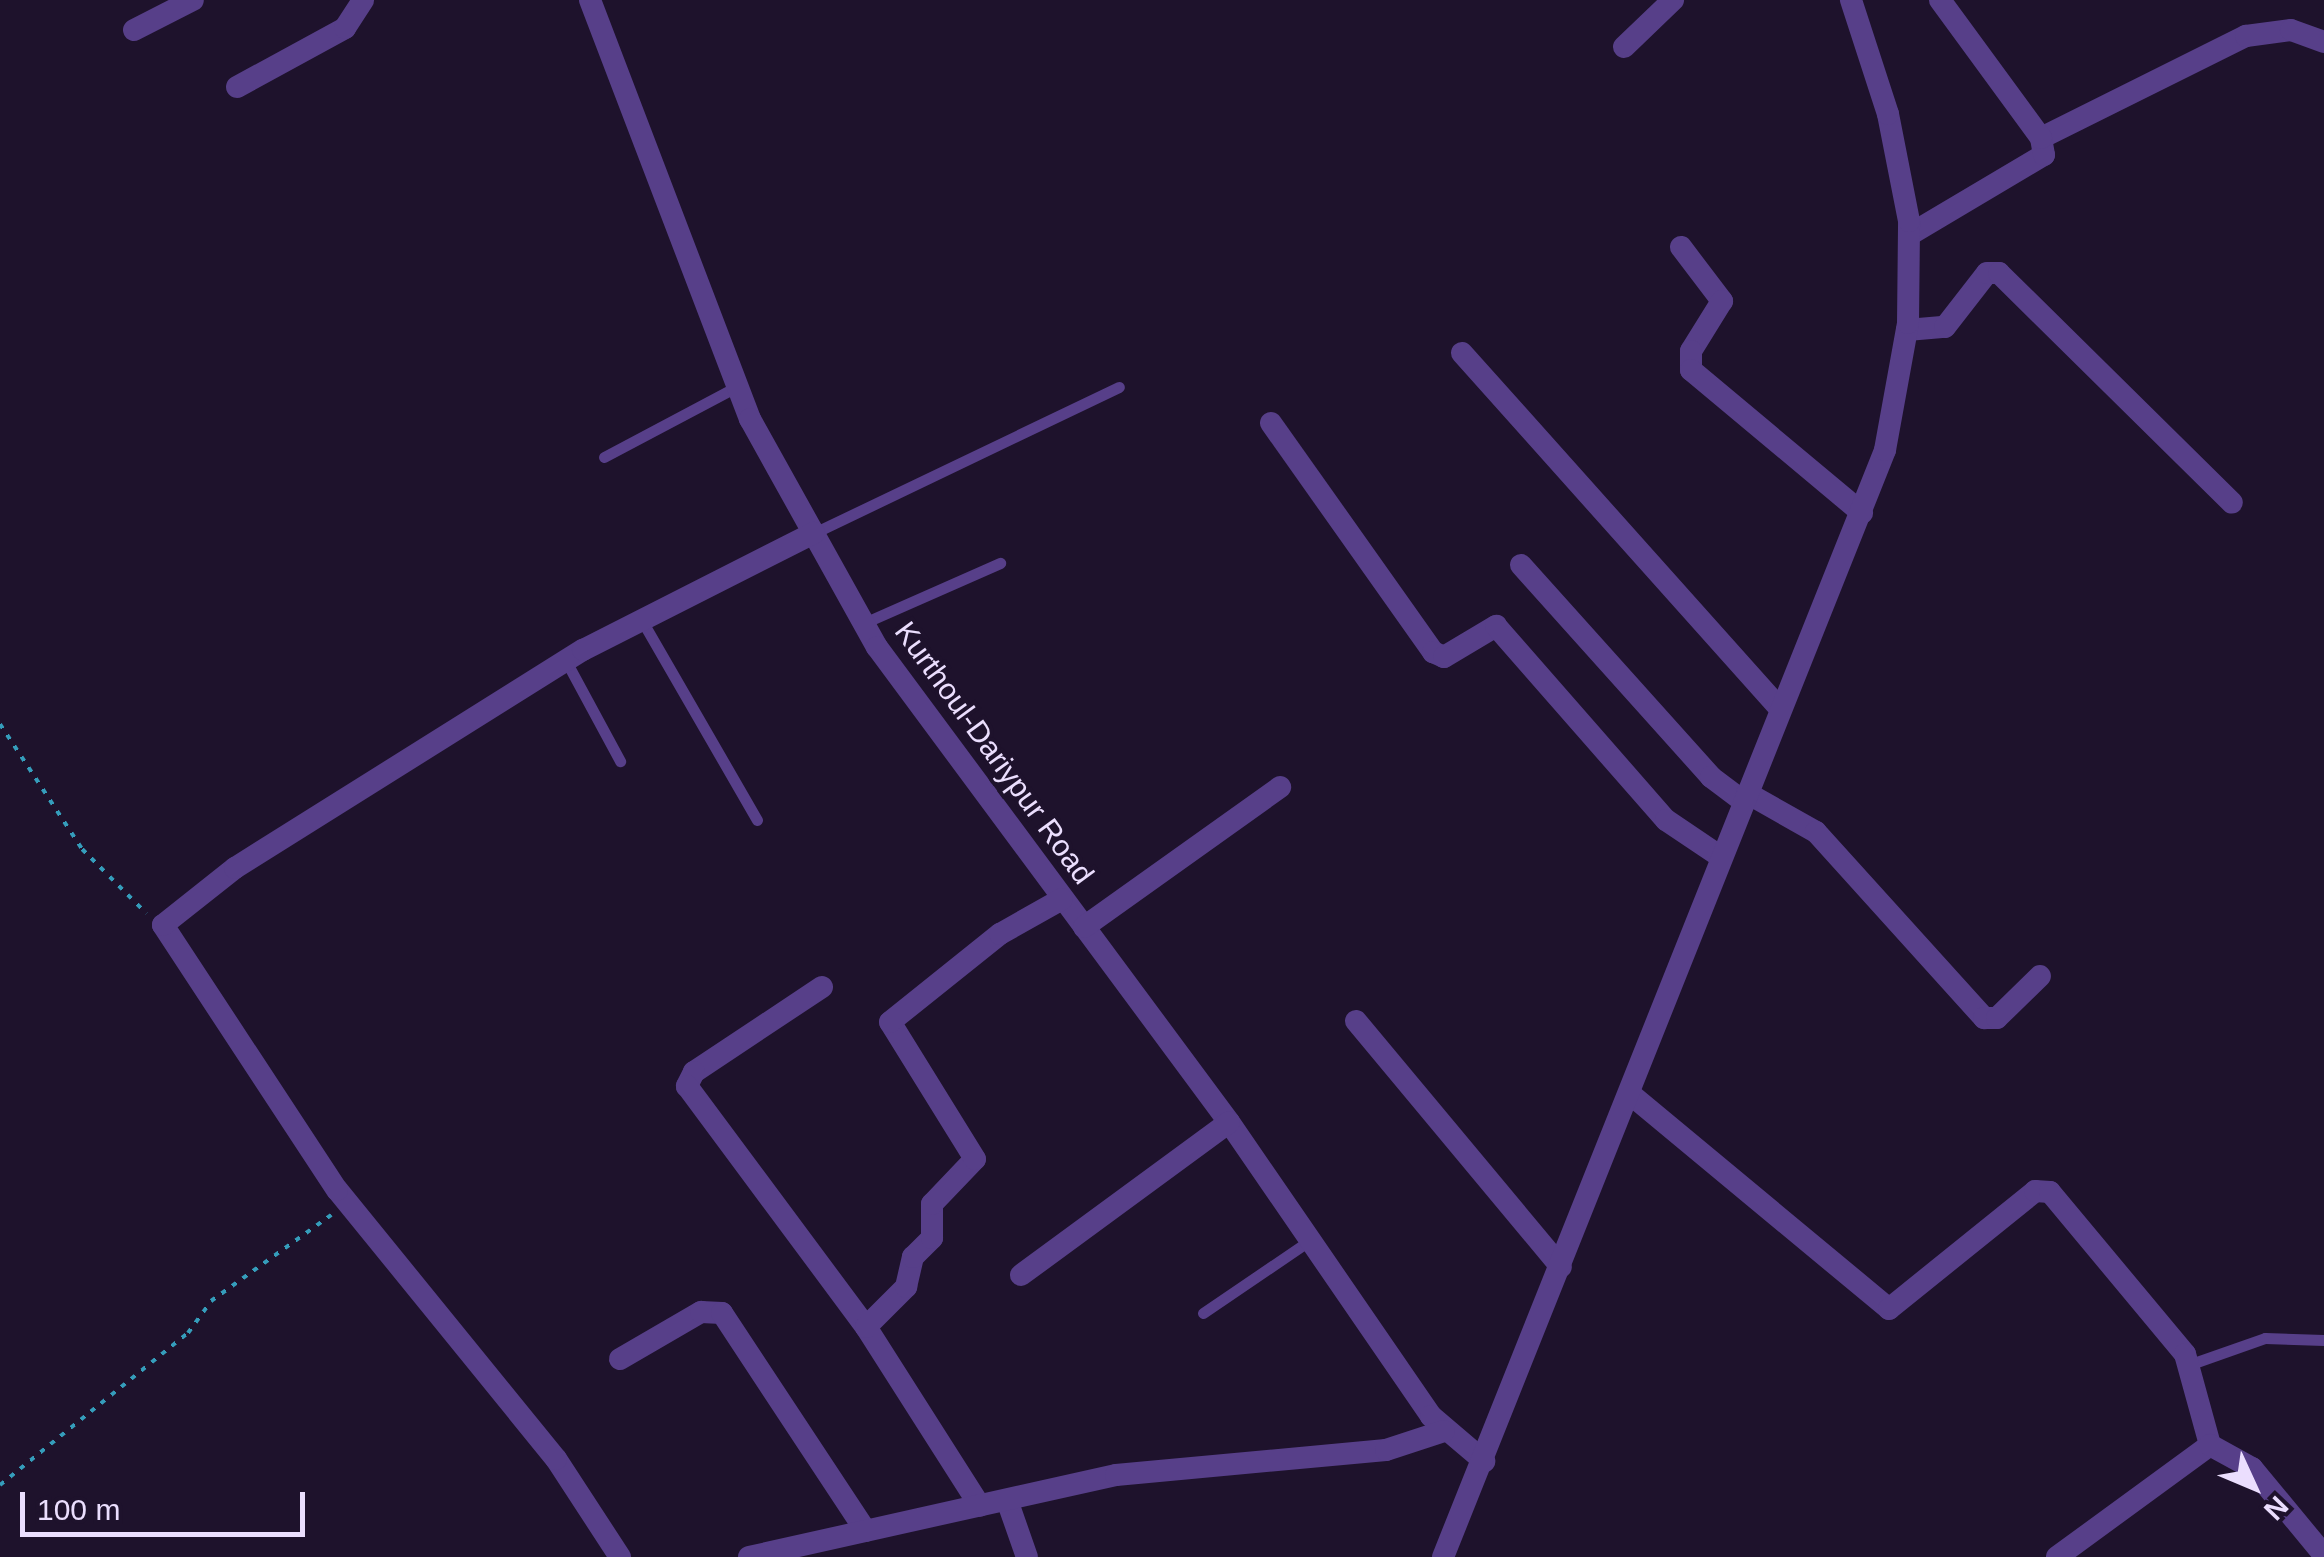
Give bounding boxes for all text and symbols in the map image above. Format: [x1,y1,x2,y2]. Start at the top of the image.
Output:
street label: Kurthoul-Dariypur Road [887,615,1101,891]
north arrow [2204,1437,2304,1537]
scale bar [25,1472,310,1534]
text: N [2258,1490,2294,1526]
text: 100 m [37,1493,120,1526]

